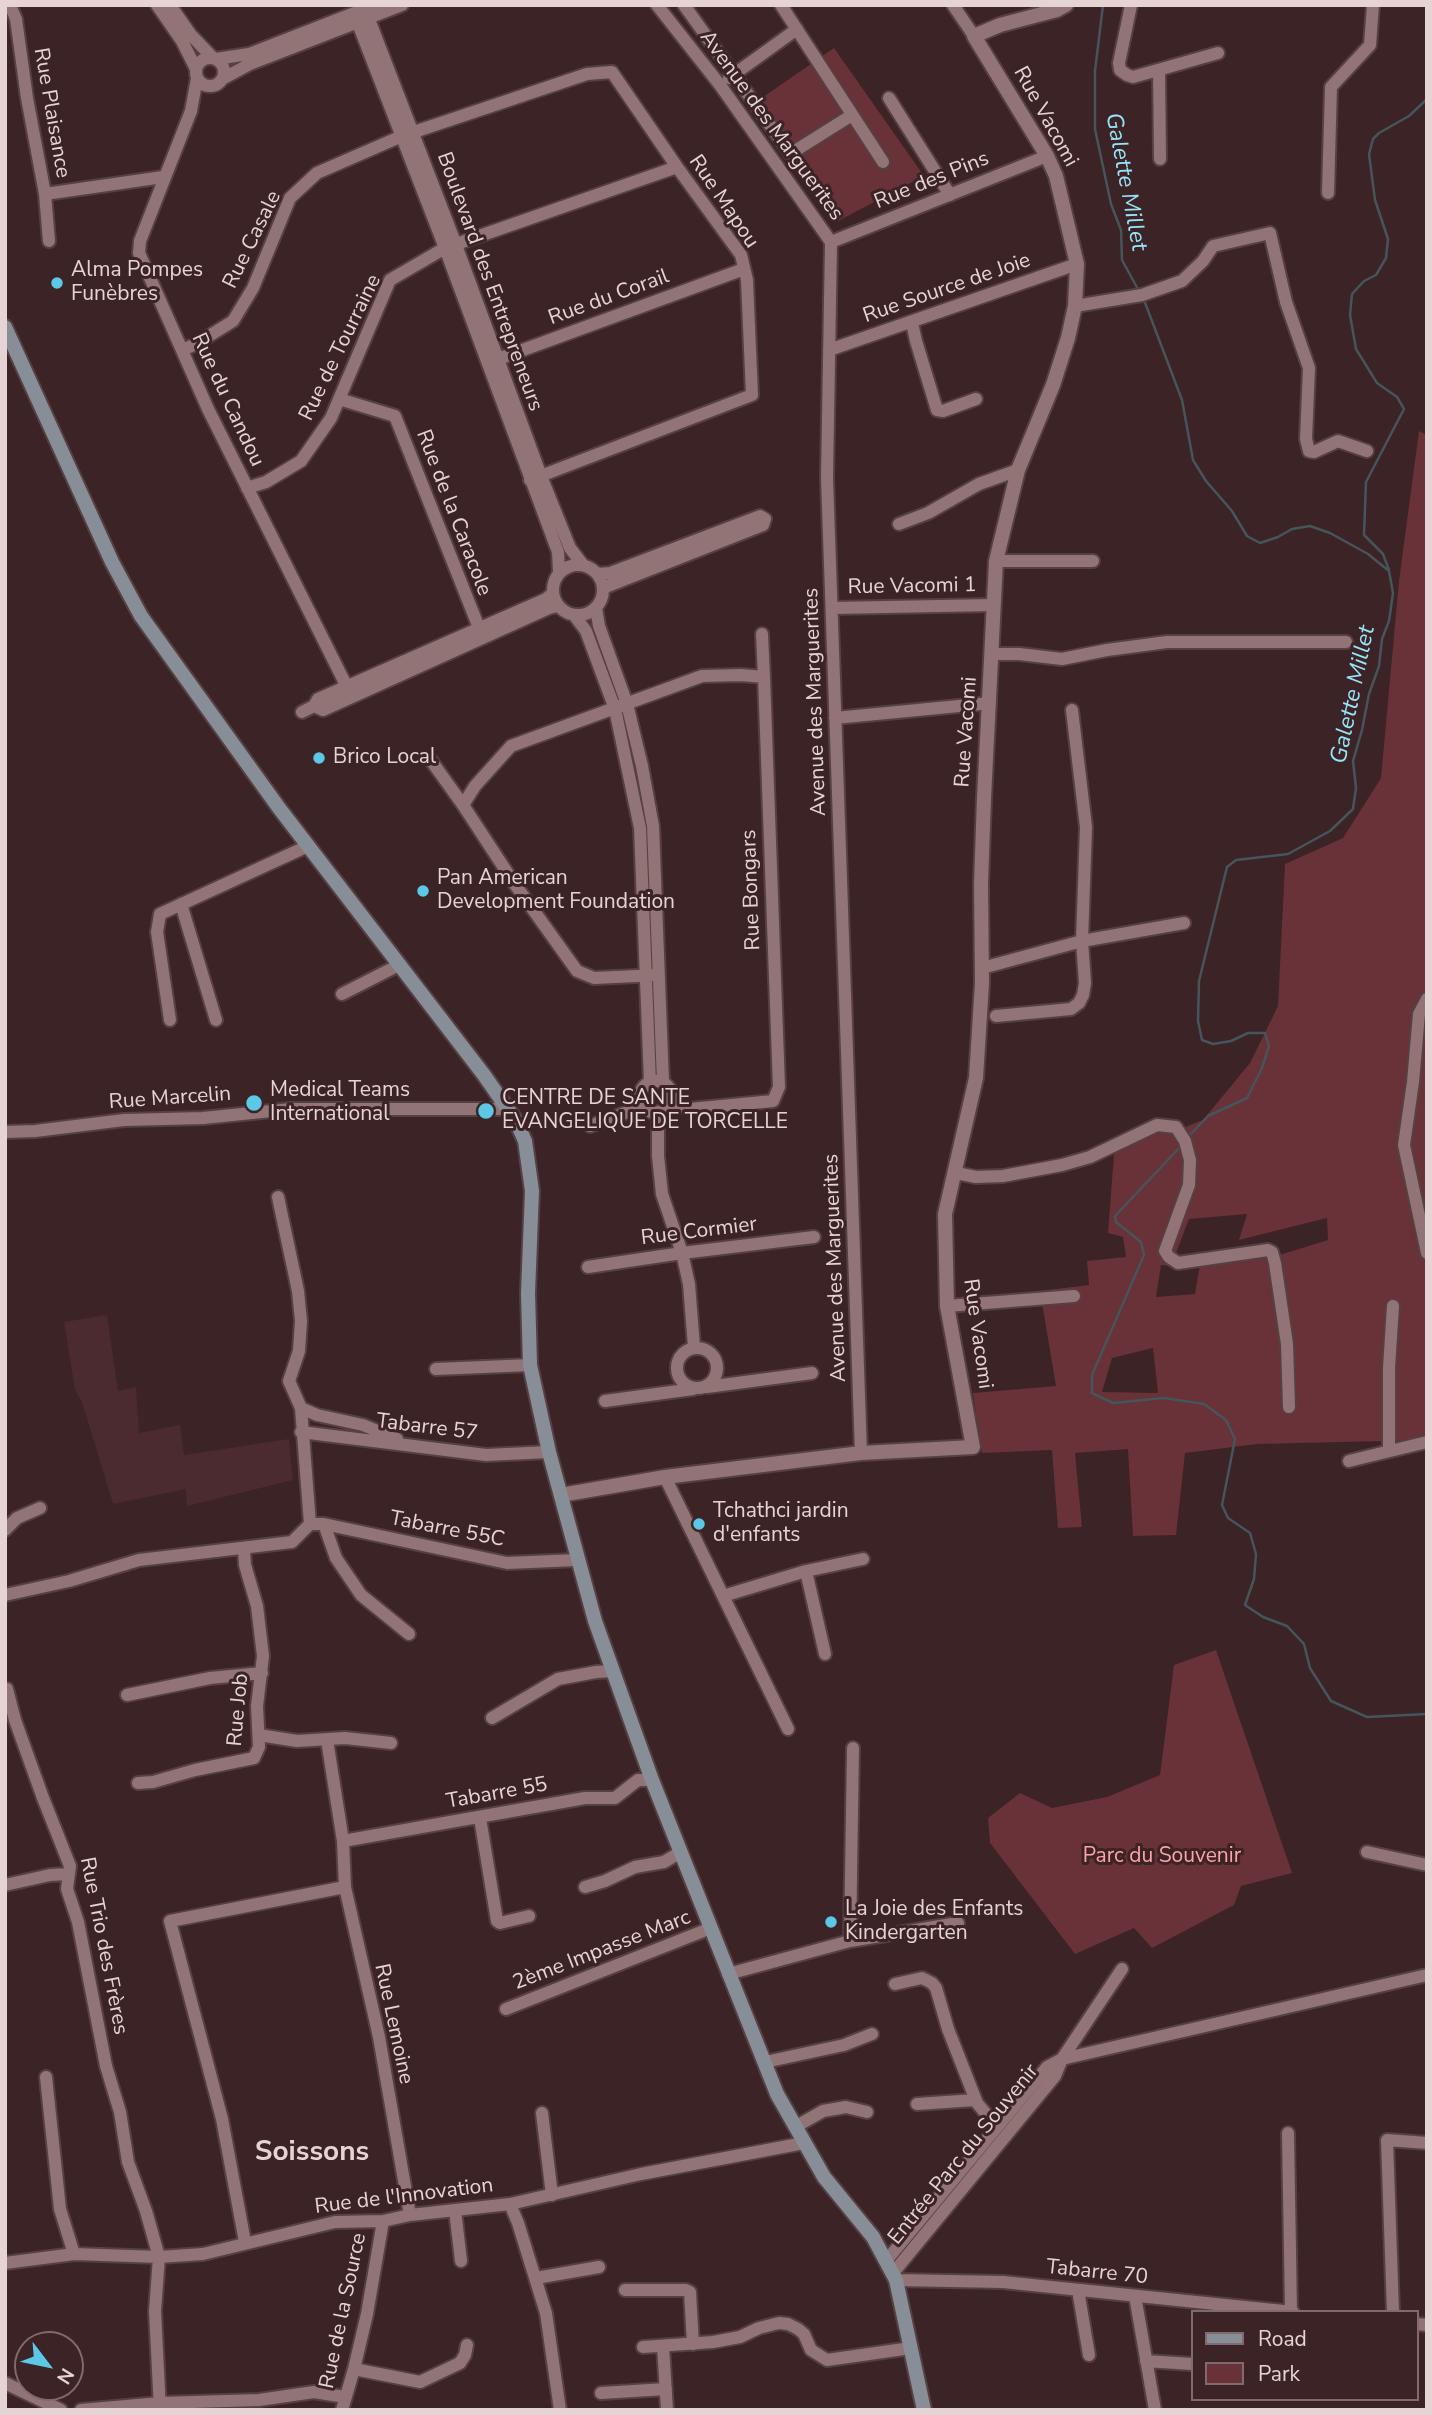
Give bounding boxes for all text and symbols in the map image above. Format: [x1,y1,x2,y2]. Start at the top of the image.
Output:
street label: Avenue des Marguerites [694,26,848,226]
street label: Rue Plaisance [27,46,75,180]
street label: Rue Vacomi [1007,62,1083,172]
water label: Galette Millet [1098,110,1152,254]
street label: Rue des Pins [871,147,993,215]
street label: Boulevard des Entrepreneurs [430,149,548,415]
street label: Rue Mapou [683,151,763,253]
street label: Rue Casale [218,187,288,293]
street label: Rue Source de Joie [860,249,1034,329]
place label: Alma Pompes Funèbres [71,258,203,308]
street label: Rue du Corail [545,265,673,331]
street label: Rue de Tourraine [295,271,387,425]
marker: Alma Pompes Funèbres [49,275,65,291]
street label: Rue du Candou [185,329,269,471]
street label: Rue de la Caracole [410,426,496,600]
street label: Rue Vacomi 1 [847,573,977,601]
street label: Avenue des Marguerites [799,587,833,817]
water label: Galette Millet [1326,623,1382,767]
street label: Rue Vacomi [951,676,983,788]
place label: Brico Local [333,745,436,771]
marker: Brico Local [311,750,327,766]
street label: Rue Bongars [737,829,767,951]
place label: Pan American Development Foundation [437,866,675,916]
marker: Pan American Development Foundation [415,883,431,899]
place label: Medical Teams International [270,1078,410,1128]
street label: Rue Marcelin [108,1082,232,1116]
place label: CENTRE DE SANTE EVANGELIQUE DE TORCELLE [502,1086,788,1136]
marker: Medical Teams International [244,1093,264,1113]
marker: CENTRE DE SANTE EVANGELIQUE DE TORCELLE [476,1101,496,1121]
street label: Avenue des Marguerites [819,1153,853,1383]
street label: Rue Cormier [640,1212,758,1252]
street label: Rue Vacomi [957,1277,997,1391]
street label: Tabarre 57 [375,1409,479,1447]
place label: Tchathci jardin d'enfants [713,1499,849,1549]
street label: Tabarre 55C [387,1507,507,1553]
marker: Tchathci jardin d'enfants [691,1516,707,1532]
street label: Rue Job [223,1672,255,1748]
street label: Tabarre 55 [444,1773,550,1815]
park label: Parc du Souvenir [1083,1844,1241,1870]
street label: Rue Trio des Frères [73,1855,133,2037]
place label: La Joie des Enfants Kindergarten [845,1897,1023,1947]
street label: 2ème Impasse Marc [510,1906,694,1996]
marker: La Joie des Enfants Kindergarten [823,1914,839,1930]
street label: Rue Lemoine [368,1961,418,2087]
street label: Entrée Parc du Souvenir [883,2060,1045,2250]
district label: Soissons [255,2136,369,2170]
street label: Rue de l'Innovation [313,2174,495,2220]
street label: Rue de la Source [315,2231,373,2391]
street label: Tabarre 70 [1045,2255,1149,2291]
legend [1190,2310,1418,2401]
text: Road [1258,2325,1307,2353]
north arrow [14,2331,84,2401]
text: Park [1258,2360,1300,2388]
text: N [50,2363,80,2389]

